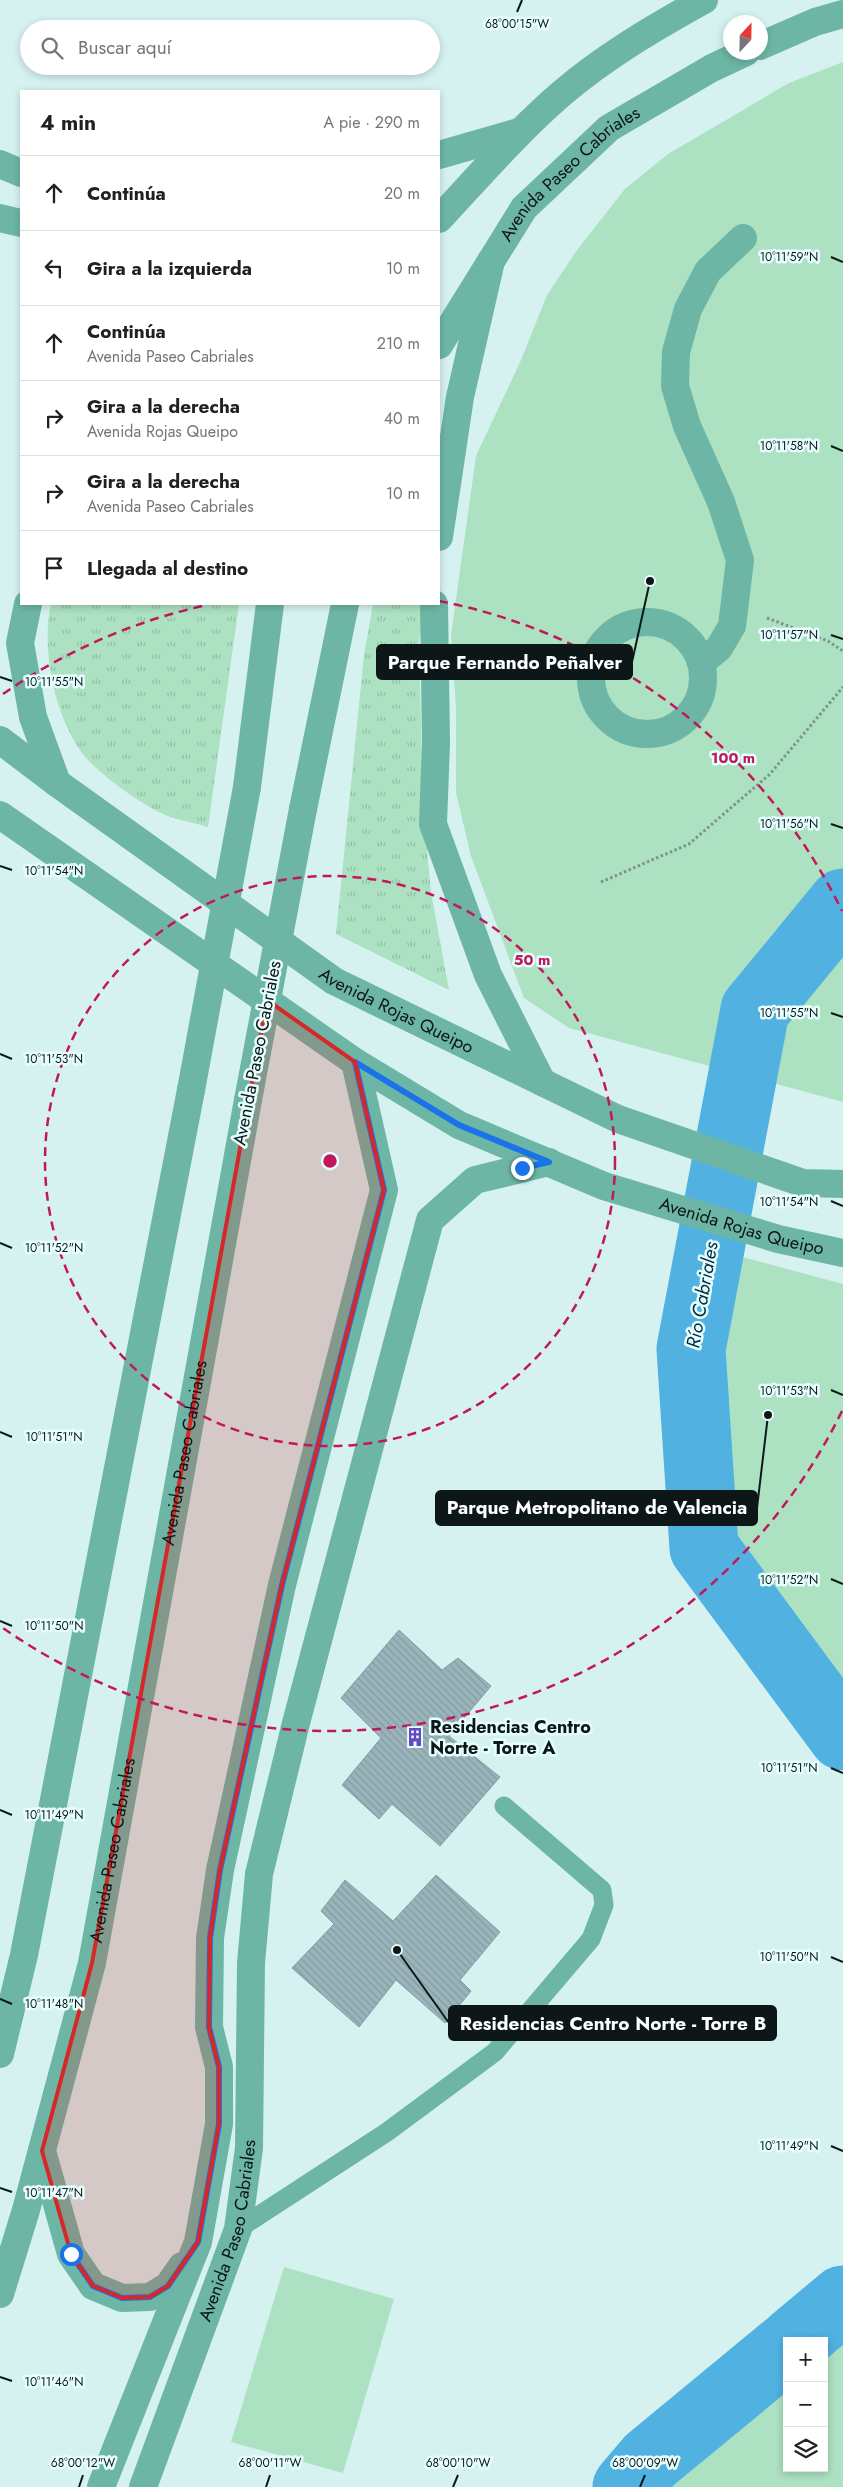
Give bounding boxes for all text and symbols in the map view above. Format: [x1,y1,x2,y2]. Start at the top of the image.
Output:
text: 68°00'15"W [485,15,549,33]
north arrow [723,15,768,60]
search box [20,20,440,75]
icon: search [38,34,66,62]
text: Buscar aquí [78,34,172,61]
street label: Avenida Paseo Cabriales [493,100,645,246]
text: 4 min [40,108,96,138]
text: A pie · 290 m [324,111,420,134]
icon: ahead [40,179,68,207]
text: Continúa [87,180,166,207]
text: 20 m [384,182,420,205]
text: 10°11'59"N [760,248,818,266]
icon: left [40,254,68,282]
text: Gira a la izquierda [87,255,252,282]
text: 10 m [386,257,420,280]
text: Continúa [87,318,166,345]
icon: ahead [40,329,68,357]
text: 210 m [377,332,420,355]
text: Avenida Paseo Cabriales [87,345,254,368]
text: Gira a la derecha [87,393,240,420]
icon: right [40,404,68,432]
text: 40 m [384,407,420,430]
text: Avenida Rojas Queipo [87,420,238,443]
text: 10°11'58"N [760,437,818,455]
text: Gira a la derecha [87,468,240,495]
icon: right [40,479,68,507]
text: 10 m [386,482,420,505]
text: Avenida Paseo Cabriales [87,495,254,518]
icon: arrive [40,554,68,582]
text: Llegada al destino [87,555,248,582]
text: 10°11'57"N [760,626,818,644]
callout: Parque Fernando Peñalver [377,645,632,679]
text: Parque Fernando Peñalver [388,649,622,676]
text: 10°11'55"N [25,673,83,691]
text: 100 m [711,747,755,769]
text: 10°11'56"N [760,815,818,833]
text: 10°11'54"N [25,862,83,880]
text: 50 m [514,949,550,971]
street label: Avenida Paseo Cabriales [226,958,288,1148]
street label: Avenida Rojas Queipo [314,961,478,1060]
text: 10°11'55"N [760,1004,818,1022]
text: 10°11'53"N [25,1050,83,1068]
centre of rings [321,1152,339,1170]
route end [511,1157,534,1180]
street label: Avenida Rojas Queipo [656,1191,827,1262]
text: 10°11'54"N [760,1193,818,1211]
text: 10°11'52"N [25,1239,83,1257]
water label: Río Cabriales [679,1239,725,1350]
street label: Avenida Paseo Cabriales [155,1358,214,1548]
text: 10°11'53"N [760,1382,818,1400]
text: 10°11'51"N [25,1428,83,1446]
callout: Parque Metropolitano de Valencia [436,1491,757,1525]
text: Parque Metropolitano de Valencia [447,1494,747,1521]
text: 10°11'52"N [760,1571,818,1589]
text: 10°11'50"N [24,1617,84,1635]
place label: Residencias Centro Norte - Torre A [430,1714,591,1761]
building icon: Residencias Centro Norte - Torre A [404,1726,426,1748]
street label: Avenida Paseo Cabriales [83,1756,142,1945]
text: 10°11'51"N [760,1759,818,1777]
text: 10°11'49"N [25,1806,83,1824]
text: 10°11'50"N [759,1948,819,1966]
text: 10°11'48"N [25,1995,83,2013]
callout: Residencias Centro Norte - Torre B [449,2006,776,2040]
text: Residencias Centro Norte - Torre B [460,2010,766,2037]
text: 10°11'49"N [760,2137,818,2155]
street label: Avenida Paseo Cabriales [192,2140,262,2325]
text: 10°11'47"N [25,2184,83,2202]
route start [60,2243,83,2266]
map controls [783,2337,828,2472]
button: + [783,2337,828,2382]
text: 10°11'46"N [25,2373,83,2391]
button: − [783,2382,828,2427]
button: layers [783,2427,828,2472]
text: 68°00'12"W [51,2454,115,2472]
text: 68°00'11"W [239,2454,302,2472]
text: 68°00'10"W [426,2454,490,2472]
text: 68°00'09"W [612,2454,678,2472]

